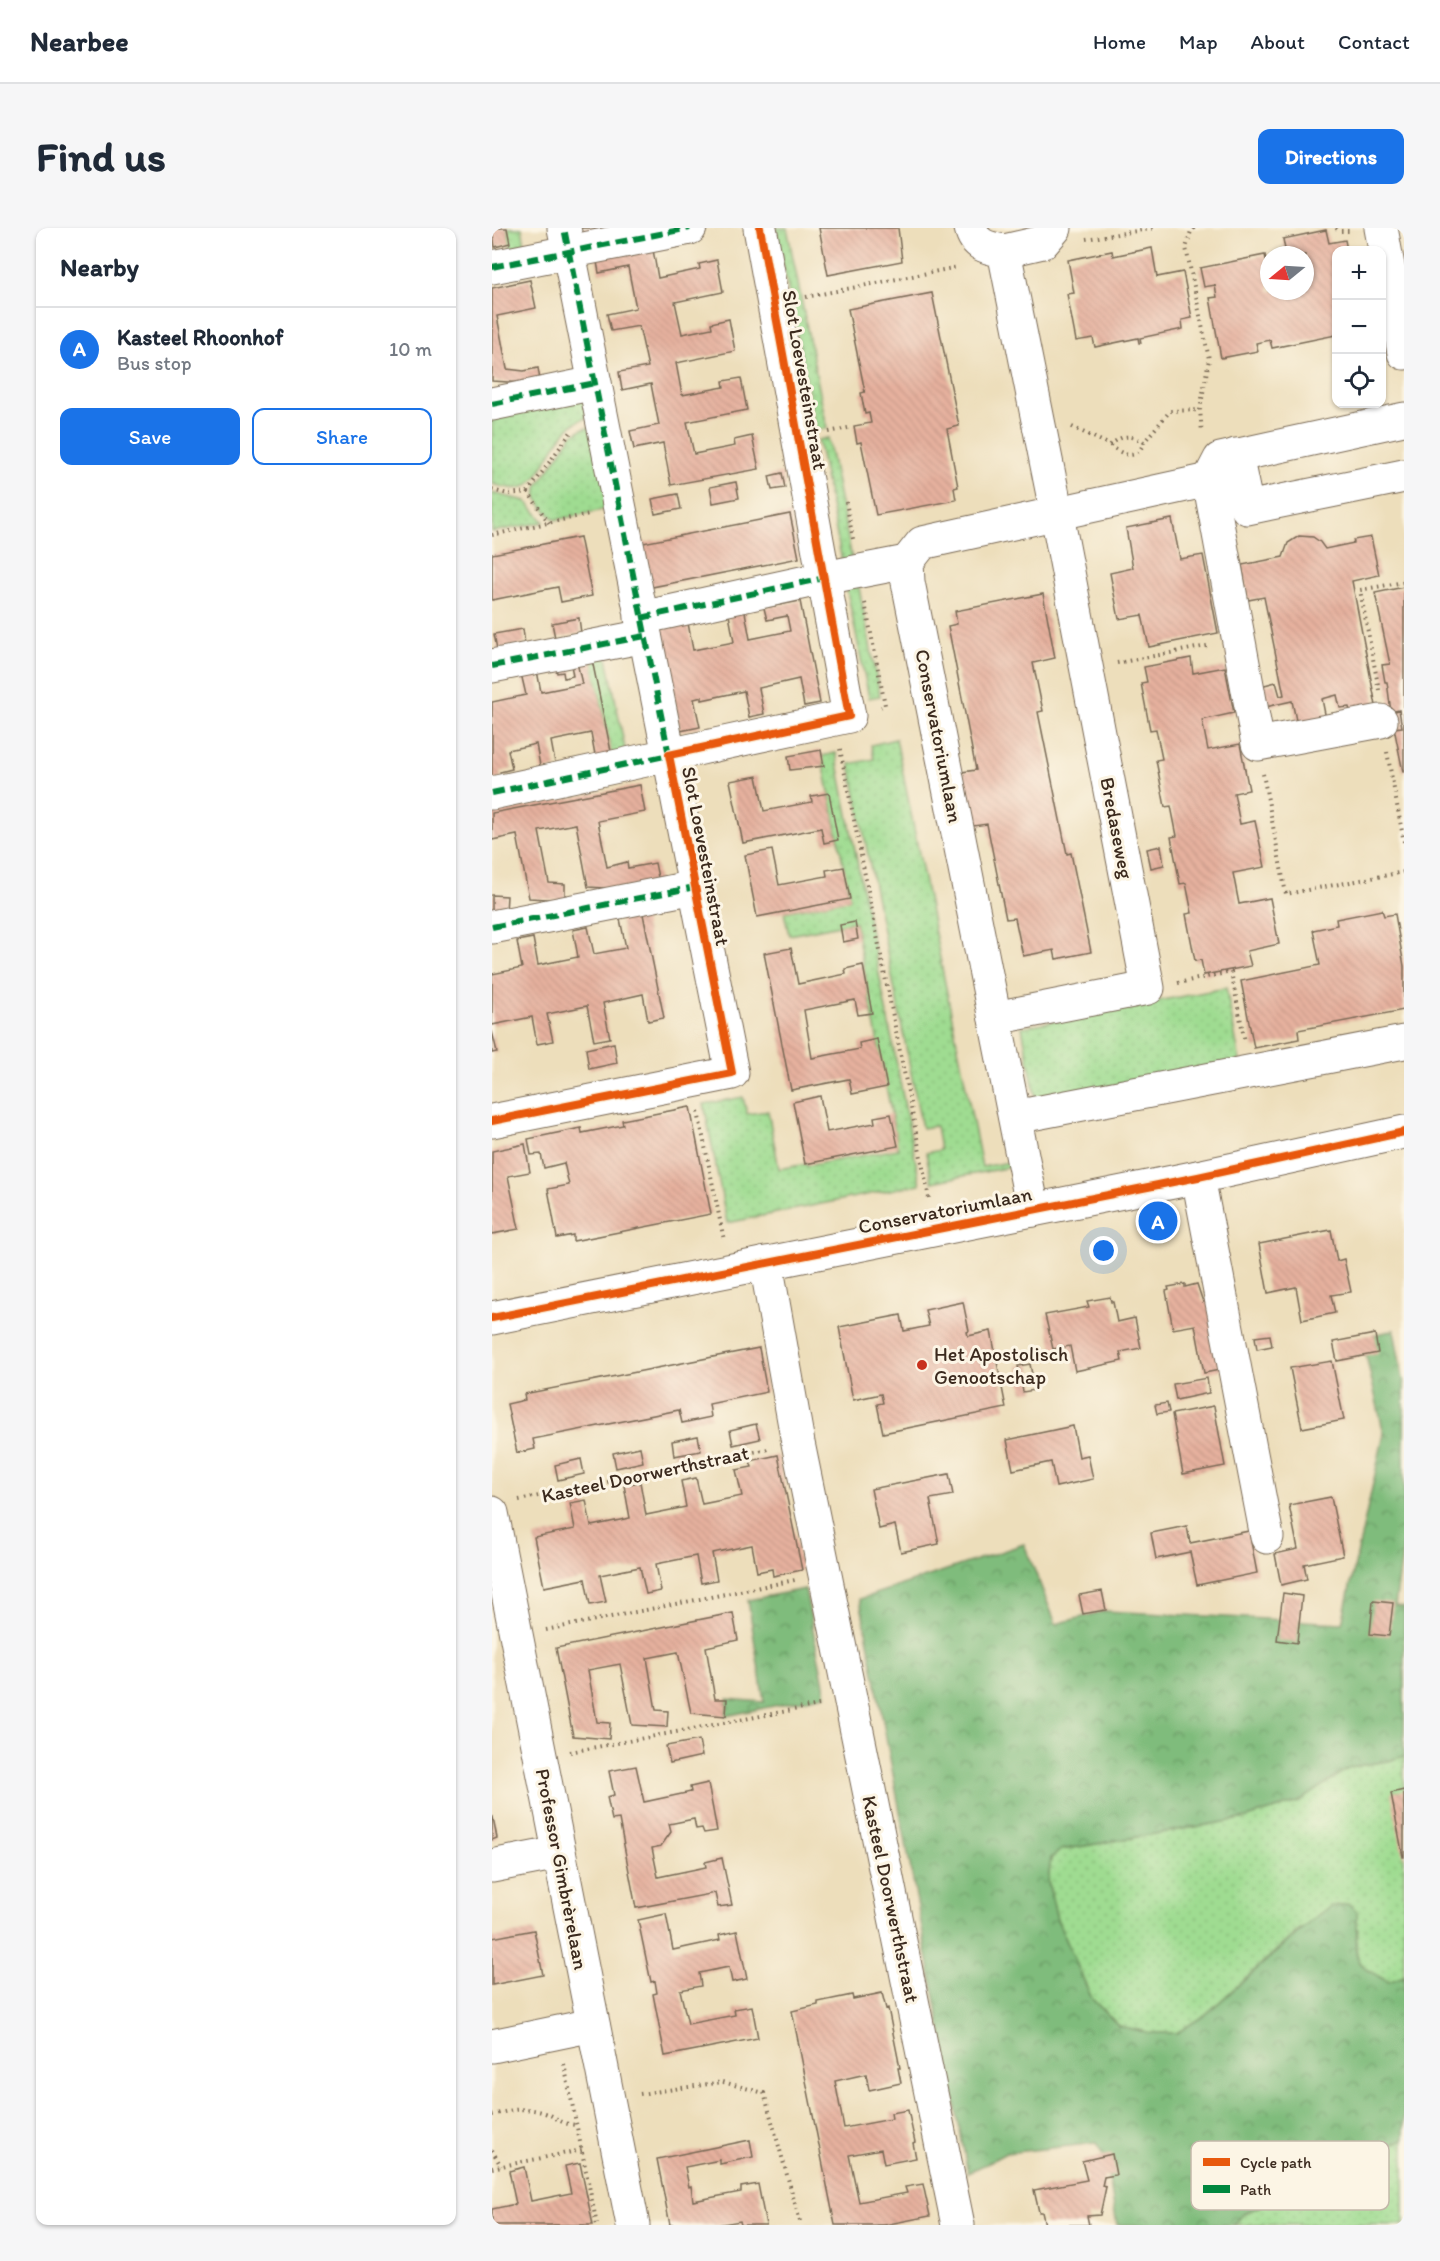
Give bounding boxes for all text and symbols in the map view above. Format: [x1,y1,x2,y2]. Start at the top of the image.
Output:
text: Nearbee [30,24,129,58]
text: Home [1093,29,1146,54]
text: Map [1179,29,1218,54]
text: About [1251,29,1305,54]
text: Contact [1338,29,1410,54]
button: Directions [1258,129,1404,184]
text: Find us [36,131,166,182]
north arrow [1260,246,1314,300]
map controls [1332,246,1386,408]
button: + [1332,246,1386,300]
text: Nearby [60,251,139,283]
street label: Slot Loevesteinstraat [777,288,833,472]
button: − [1332,300,1386,354]
text: Kasteel Rhoonhof [117,324,283,351]
text: A [73,337,86,361]
text: 10 m [389,337,432,361]
text: Bus stop [117,351,192,375]
button: locate [1332,354,1386,408]
button: Save [60,408,240,465]
button: Share [252,408,432,465]
street label: Conservatoriumlaan [910,647,968,825]
street label: Slot Loevesteinstraat [677,764,735,948]
street label: Bredaseweg [1095,775,1139,882]
street label: Conservatoriumlaan [856,1181,1034,1239]
pin: A [1138,1198,1178,1244]
your location [1089,1236,1118,1265]
place label: Het Apostolisch Genootschap [934,1342,1068,1389]
marker: Het Apostolisch Genootschap [915,1358,929,1372]
street label: Kasteel Doorwerthstraat [539,1440,751,1508]
street label: Professor Gimbrèrelaan [531,1766,593,1972]
street label: Kasteel Doorwerthstraat [857,1793,925,2005]
legend [1191,2141,1389,2210]
text: Cycle path [1240,2153,1312,2172]
text: Path [1240,2180,1271,2199]

